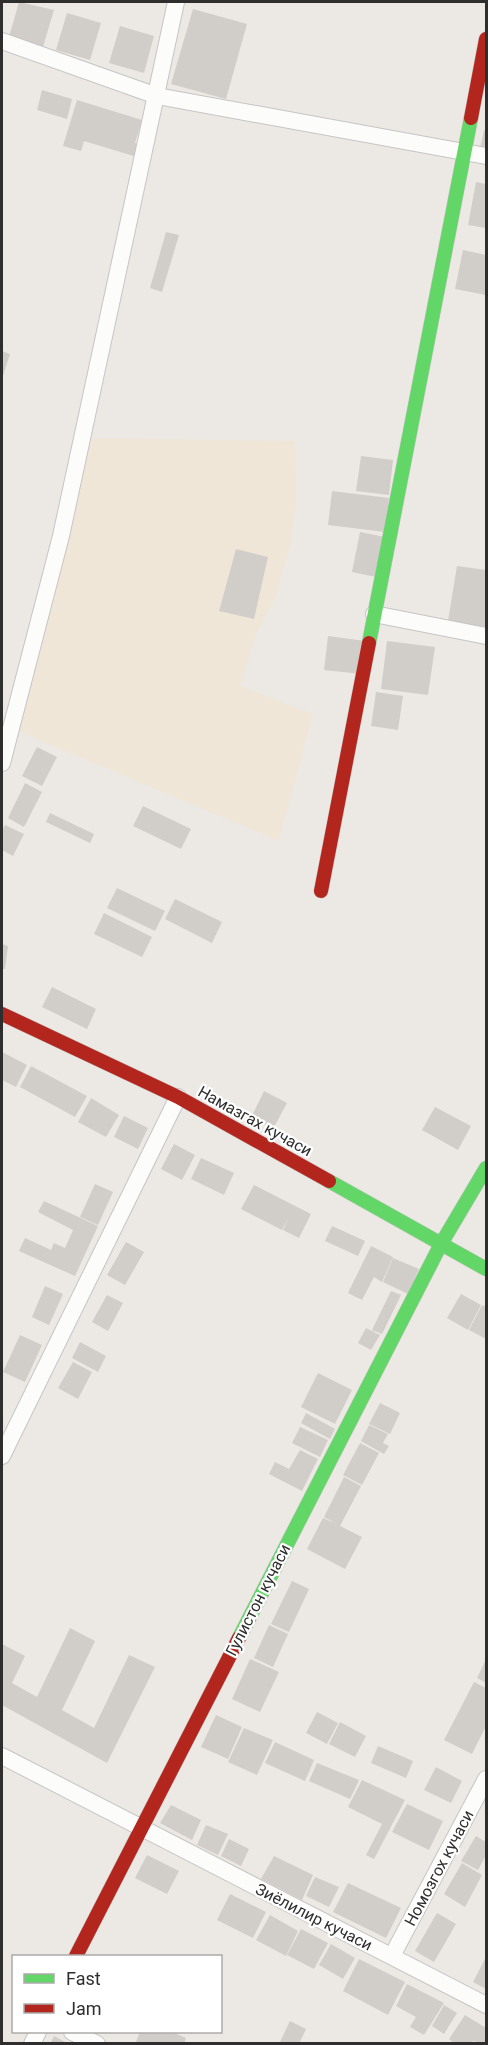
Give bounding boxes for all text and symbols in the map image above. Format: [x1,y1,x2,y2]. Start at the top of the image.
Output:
street label: Намазгах кучаси [195,1082,315,1160]
street label: Гулистон кучаси [222,1541,294,1659]
street label: Номозгох кучаси [400,1807,478,1929]
street label: Зиёлилир кучаси [252,1879,376,1955]
legend [12,1955,222,2033]
text: Fast [66,1968,101,1989]
text: Jam [66,1998,102,2019]

